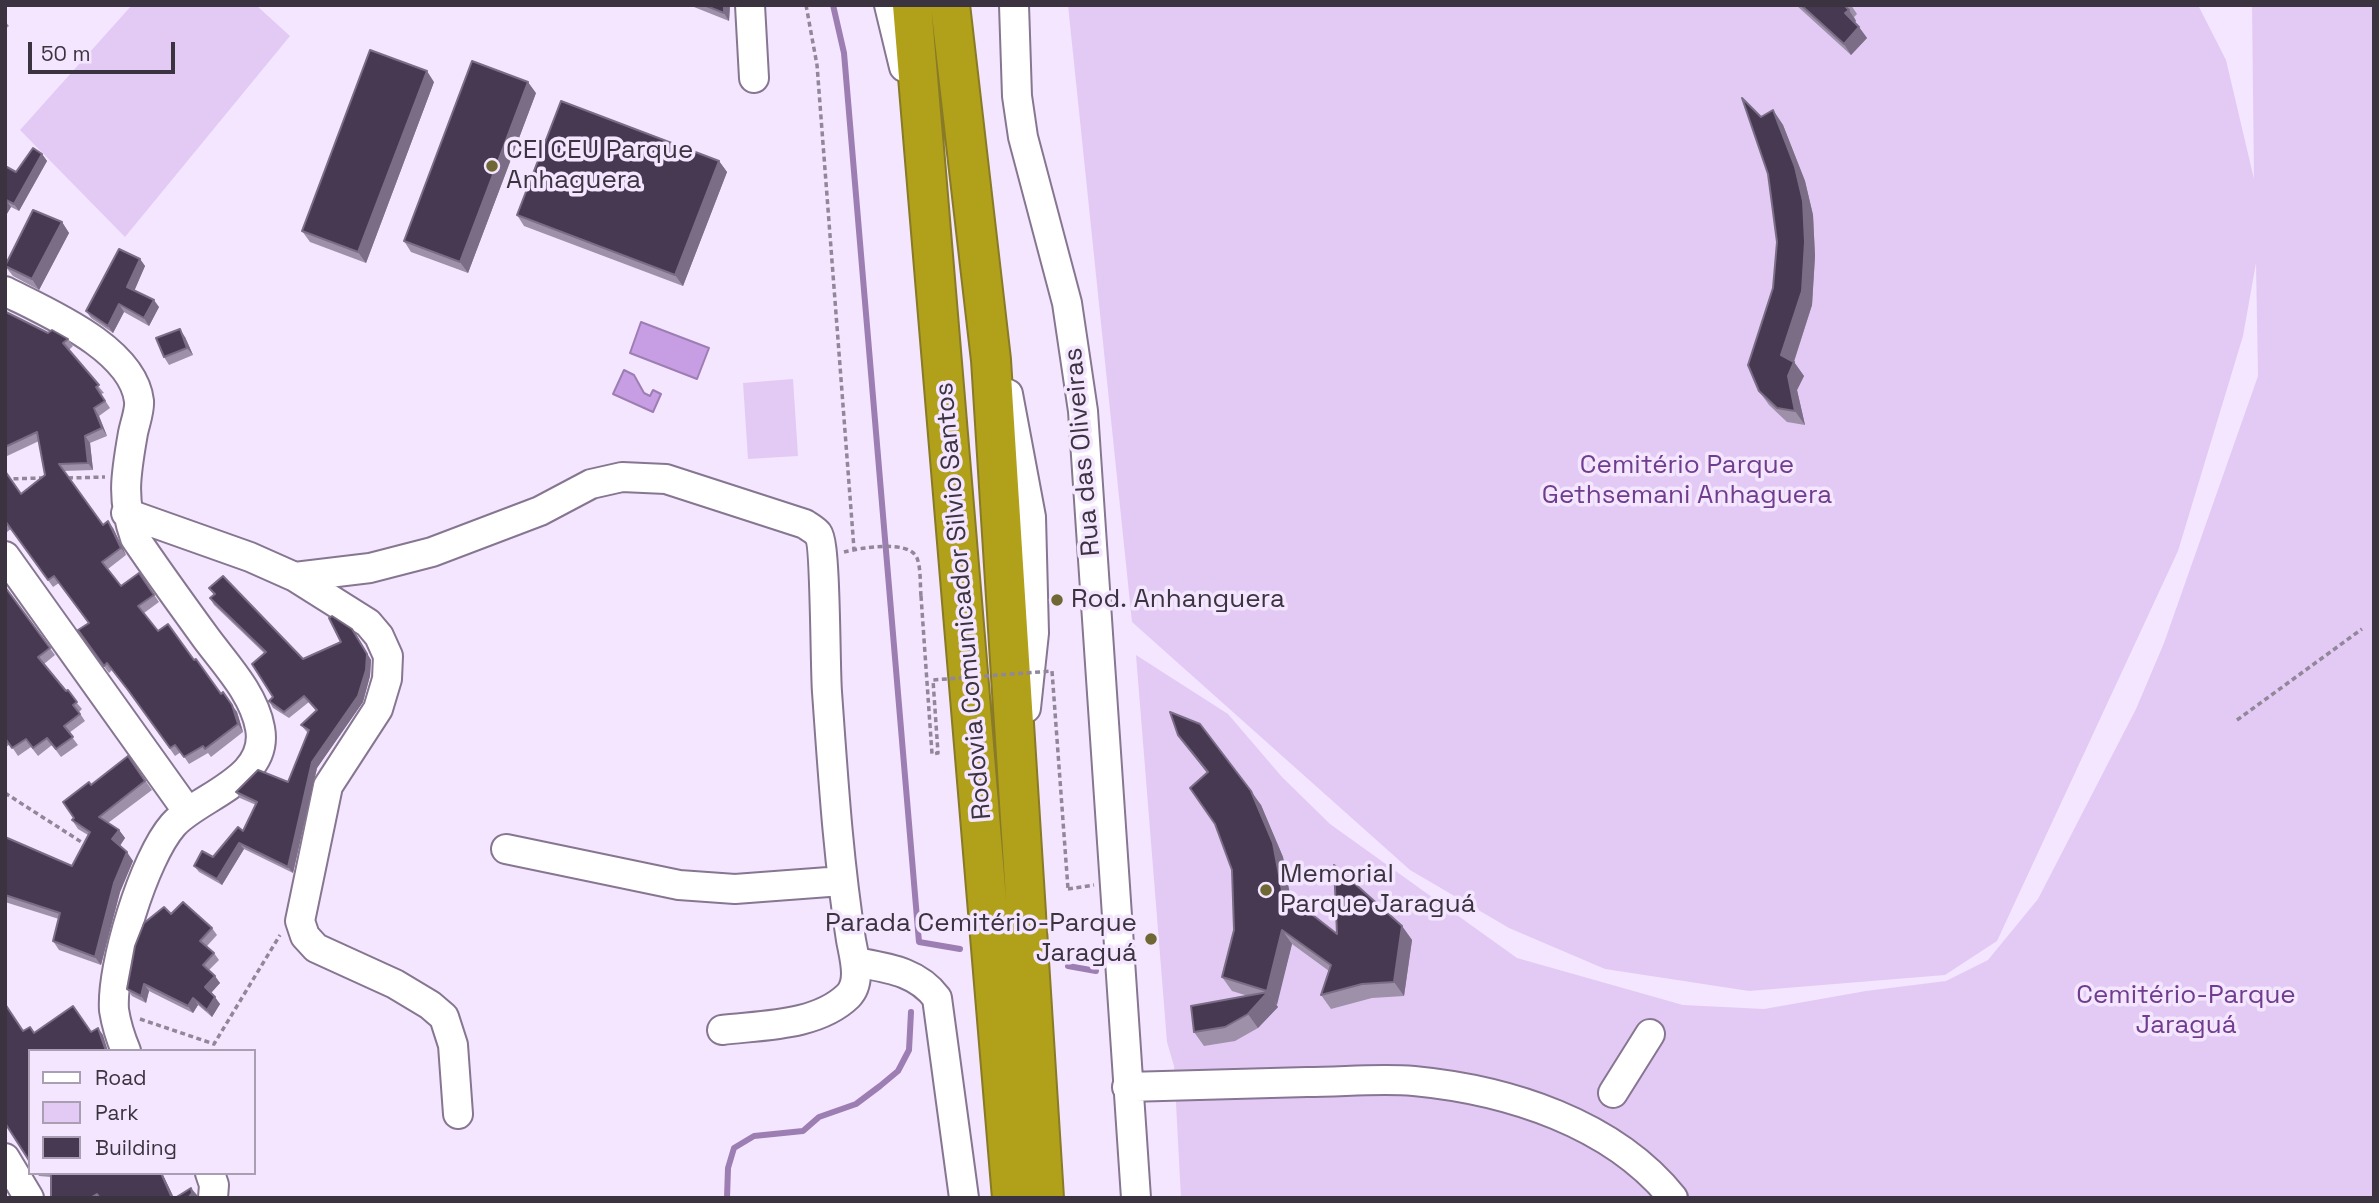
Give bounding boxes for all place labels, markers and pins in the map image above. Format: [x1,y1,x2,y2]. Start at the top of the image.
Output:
place label: CEI CEU Parque Anhaguera [506,135,693,196]
marker: CEI CEU Parque Anhaguera [484,158,500,174]
place label: Rod. Anhanguera [1071,584,1285,616]
marker: Rod. Anhanguera [1049,592,1065,608]
place label: Memorial Parque Jaraguá [1280,859,1476,920]
marker: Memorial Parque Jaraguá [1258,882,1274,898]
place label: Parada Cemitério-Parque Jaraguá [825,908,1137,970]
marker: Parada Cemitério-Parque Jaraguá [1143,931,1159,947]

